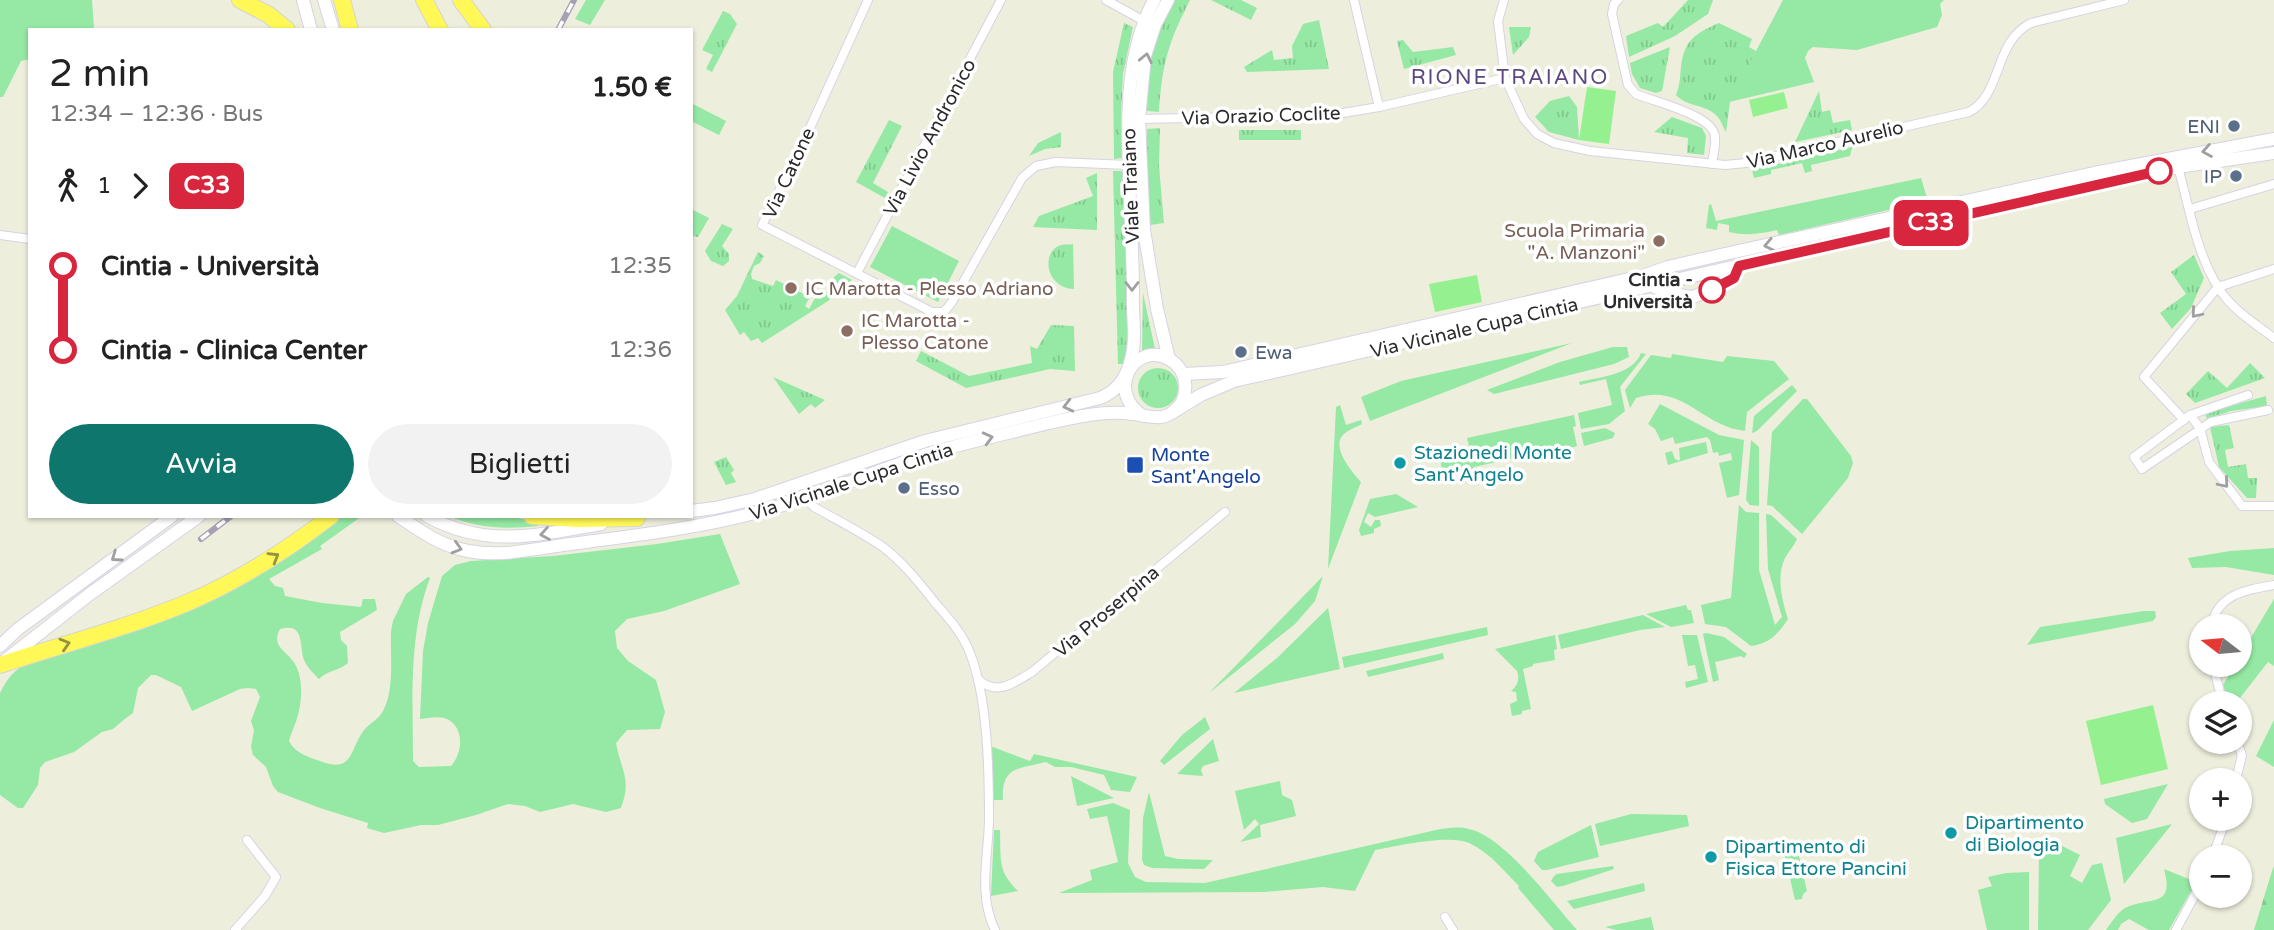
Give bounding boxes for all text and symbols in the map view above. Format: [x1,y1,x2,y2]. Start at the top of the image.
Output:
text: 2 min [49,51,150,97]
one-way arrow [1137,52,1152,64]
street label: Via Livio Andronico [879,55,981,220]
district label: RIONE TRAIANO [1411,65,1609,90]
text: 1.50 € [592,72,672,103]
text: 12:34 – 12:36 · Bus [49,100,263,128]
street label: Via Orazio Coclite [1181,102,1341,130]
street label: Via Marco Aurelio [1745,116,1906,174]
place label: ENI [2187,116,2220,138]
marker: ENI [2226,118,2242,134]
street label: Via Catone [758,124,820,222]
street label: Viale Traiano [1118,128,1144,244]
one-way arrow [2201,142,2213,157]
unlabelled marker [2146,158,2172,184]
place label: IP [2204,166,2222,188]
icon: walk [49,167,87,205]
icon: forward [121,167,159,205]
marker: IP [2228,168,2244,184]
text: C33 [183,171,230,200]
text: 1 [97,172,111,200]
line badge: C33 [1891,200,1971,246]
text: C33 [1908,208,1954,237]
place label: Scuola Primaria "A. Manzoni" [1504,220,1645,264]
marker: Scuola Primaria "A. Manzoni" [1651,233,1667,249]
one-way arrow [1763,236,1775,251]
text: Cintia - Università [101,251,320,282]
text: 12:35 [608,252,672,280]
place label: Cintia - Università [1603,269,1693,313]
marker: Cintia - Università [1699,277,1725,303]
place label: IC Marotta - Plesso Adriano [805,278,1054,300]
marker: IC Marotta - Plesso Adriano [783,280,799,296]
one-way arrow [1125,281,1140,292]
street label: Via Vicinale Cupa Cintia [1368,293,1580,363]
one-way arrow [2192,304,2204,317]
place label: IC Marotta - Plesso Catone [861,310,989,354]
marker: IC Marotta - Plesso Catone [839,323,855,339]
text: Cintia - Clinica Center [101,335,367,366]
text: 12:36 [608,336,672,364]
place label: Ewa [1255,342,1292,364]
marker: Ewa [1233,344,1249,360]
one-way arrow [1062,398,1074,412]
button: Avvia [49,424,354,504]
button: Biglietti [368,424,672,504]
one-way arrow [982,432,994,446]
street label: Via Vicinale Cupa Cintia [747,439,956,525]
place label: Stazionedi Monte Sant'Angelo [1414,442,1572,486]
place label: Monte Sant'Angelo [1151,444,1261,488]
marker: Monte Sant'Angelo [1125,455,1145,475]
marker: Stazionedi Monte Sant'Angelo [1392,455,1408,471]
one-way arrow [2216,475,2228,488]
place label: Esso [918,478,960,500]
marker: Esso [896,480,912,496]
one-way arrow [539,526,551,541]
one-way arrow [451,540,463,554]
one-way arrow [112,548,124,561]
one-way arrow [267,552,280,565]
street label: Via Proserpina [1050,561,1164,662]
north arrow [2189,614,2252,677]
map controls [2189,614,2252,908]
one-way arrow [59,638,71,653]
button: layers [2189,691,2252,754]
button: + [2189,768,2252,831]
place label: Dipartimento di Biologia [1965,812,2084,856]
marker: Dipartimento di Biologia [1943,825,1959,841]
place label: Dipartimento di Fisica Ettore Pancini [1725,836,1907,880]
button: − [2189,845,2252,908]
marker: Dipartimento di Fisica Ettore Pancini [1703,849,1719,865]

